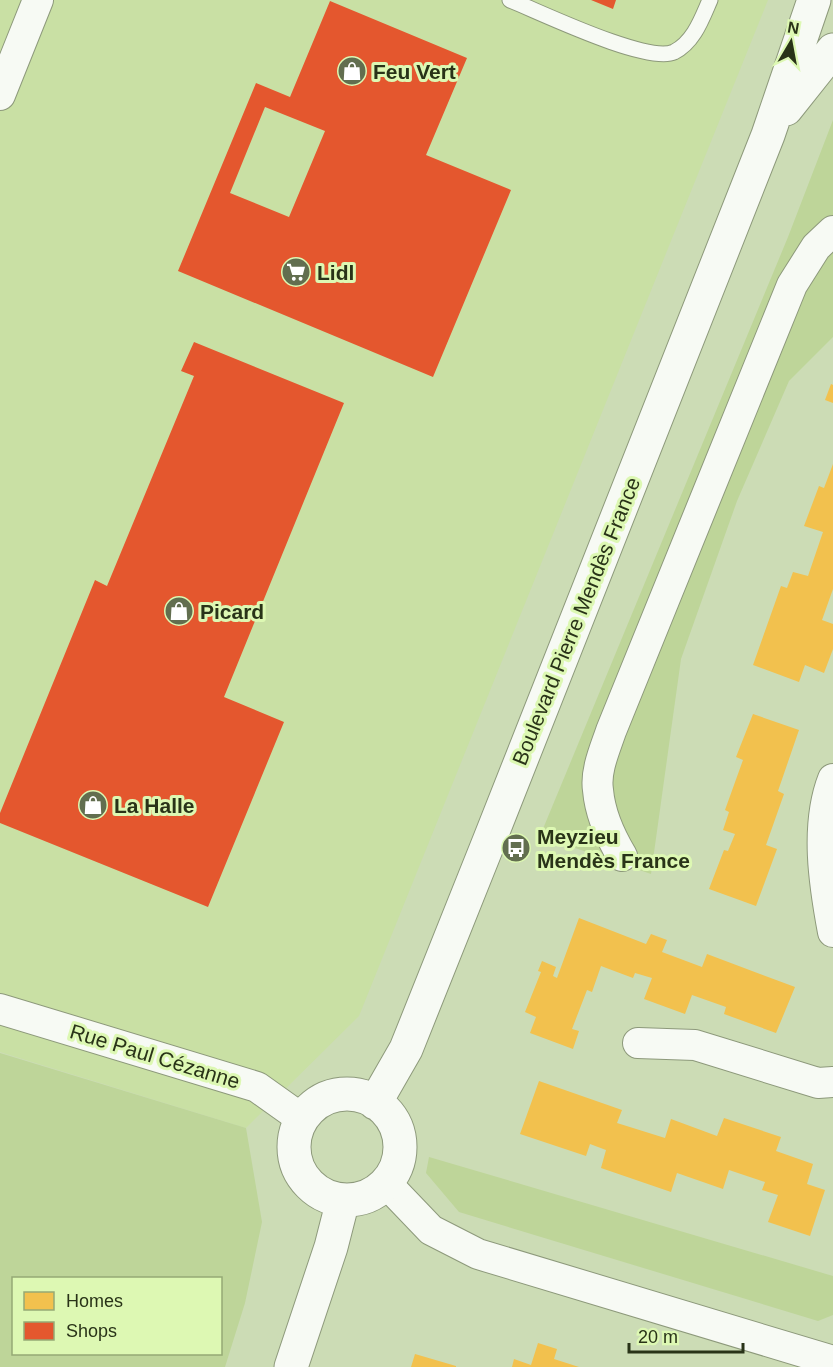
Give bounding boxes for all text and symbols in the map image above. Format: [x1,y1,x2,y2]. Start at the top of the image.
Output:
north arrow [761,12,821,72]
text: N [786,18,801,37]
shop icon: Feu Vert [336,55,368,87]
place label: Feu Vert [373,60,456,83]
supermarket icon: Lidl [280,256,312,288]
place label: Lidl [317,261,354,284]
street label: Boulevard Pierre Mendès France [508,474,644,768]
shop icon: Picard [163,595,195,627]
place label: Picard [200,600,264,623]
shop icon: La Halle [77,789,109,821]
place label: La Halle [114,794,195,817]
place label: Meyzieu Mendès France [537,825,690,872]
bus stop icon: Meyzieu Mendès France [500,832,532,864]
street label: Rue Paul Cézanne [67,1019,243,1093]
legend [12,1277,222,1355]
text: Homes [66,1291,123,1311]
scale bar [629,1316,743,1354]
text: Shops [66,1321,117,1341]
text: 20 m [638,1327,678,1347]

